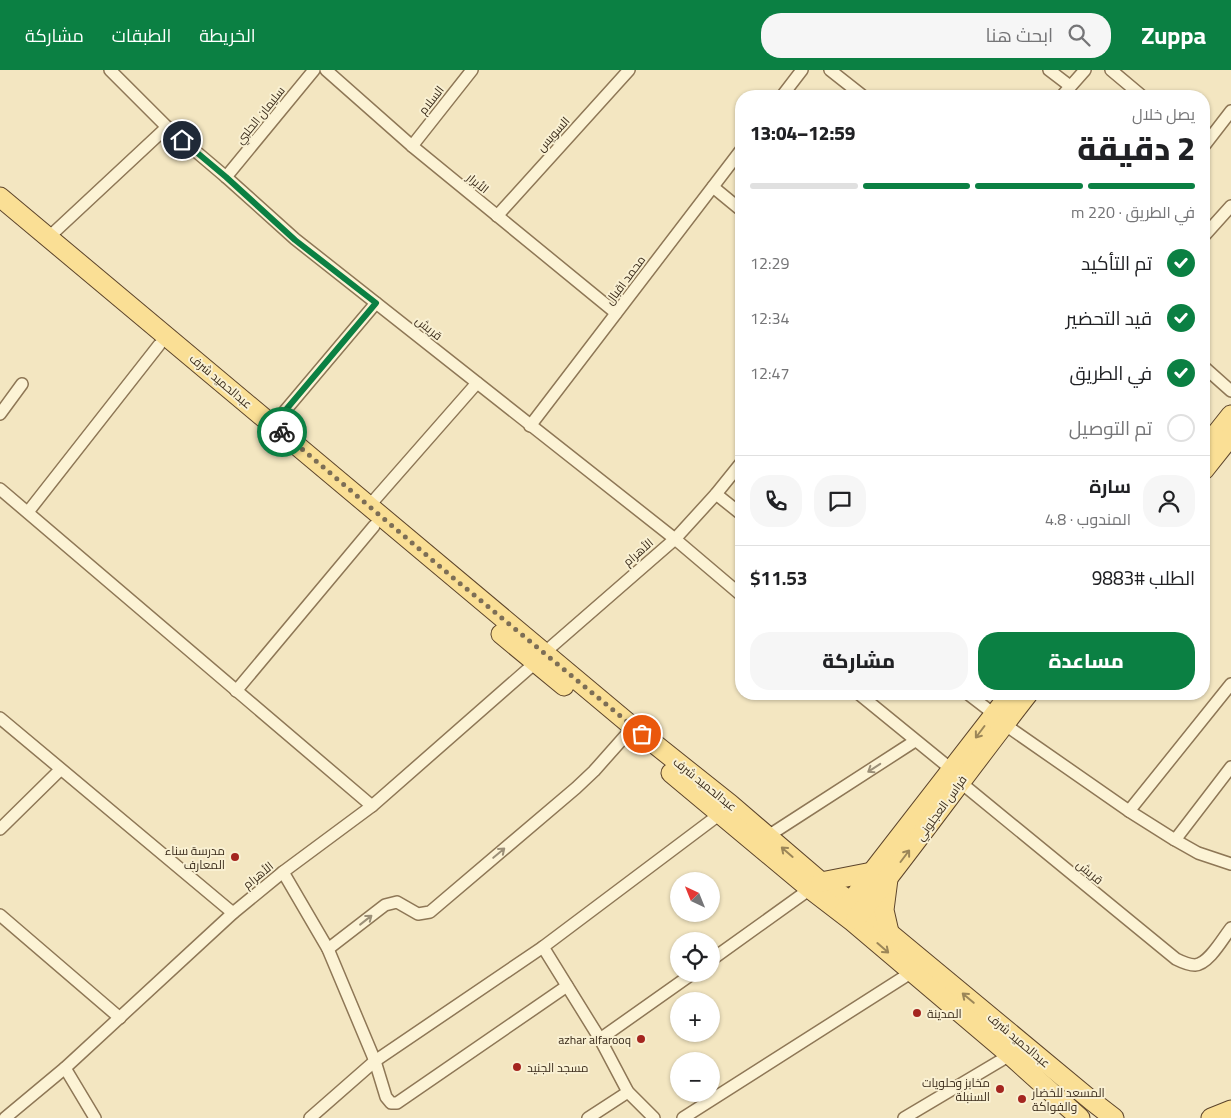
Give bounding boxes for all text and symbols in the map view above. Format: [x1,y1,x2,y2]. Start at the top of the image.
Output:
search box [761,13,1111,58]
text: Zuppa [1141,13,1206,58]
text: ابحث هنا [986,17,1053,53]
text: مشاركة [25,19,84,52]
text: الطبقات [112,19,171,52]
text: الخريطة [199,19,256,52]
icon: search [1065,21,1093,49]
street label: سليمان الحلبي [229,80,291,150]
street label: السلام [412,80,450,120]
text: يصل خلال [1132,99,1195,129]
street label: السويس [530,111,576,157]
text: 12:59–13:04 [750,115,855,151]
text: 2 دقيقة [1077,118,1195,178]
pin [161,119,203,161]
icon: home [168,126,196,154]
street label: الأبرار [461,166,495,200]
text: في الطريق · 220 m [1071,197,1195,227]
text: تم التأكيد [1081,245,1152,281]
text: 12:29 [750,248,789,278]
icon: check [1167,249,1195,277]
street label: محمد اقبال [598,250,652,310]
text: قيد التحضير [1066,300,1152,336]
text: 12:34 [750,303,789,333]
icon: check [1167,304,1195,332]
street label: قريش [410,310,448,346]
street label: عبدالحميد شرف [184,347,258,415]
text: في الطريق [1069,355,1152,391]
text: 12:47 [750,358,789,388]
icon: check [1167,359,1195,387]
courier [257,407,307,457]
text: تم التوصيل [1069,410,1152,446]
icon: bike [268,418,296,446]
text: سارة [1089,468,1131,504]
button: phone [750,475,802,527]
button: chat [814,475,866,527]
button: person [1143,475,1195,527]
text: المندوب · 4.8 [1045,504,1131,534]
street label: الأهرام [617,532,659,572]
text: $11.53 [750,560,807,596]
text: الطلب #9883 [1092,560,1195,596]
button: مشاركة [750,632,968,690]
button: مساعدة [978,632,1195,690]
pin [621,713,663,755]
icon: bag [628,720,656,748]
one-way arrow [974,725,985,738]
street label: عبدالحميد شرف [668,751,742,817]
one-way arrow [868,763,882,773]
street label: فراس العجلوني [909,770,973,846]
place label: مدرسة سناء المعارف [165,839,225,876]
one-way arrow [781,847,794,858]
one-way arrow [492,848,505,859]
one-way arrow [900,850,910,864]
marker: مدرسة سناء المعارف [229,851,241,863]
street label: قريش [1071,854,1109,890]
street label: الأهرام [237,855,279,895]
north arrow [670,872,720,922]
map controls [670,872,720,1102]
one-way arrow [360,914,373,925]
button: locate [670,932,720,982]
one-way arrow [876,942,889,953]
button: + [670,992,720,1042]
one-way arrow [962,993,975,1004]
place label: المدينة [927,1002,962,1025]
street label: عبدالحميد شرف [982,1006,1056,1074]
marker: المدينة [911,1007,923,1019]
place label: azhar alfarooq [558,1028,631,1051]
marker: azhar alfarooq [635,1033,647,1045]
button: − [670,1052,720,1102]
place label: مسجد الجنيد [527,1056,589,1079]
marker: مسجد الجنيد [511,1061,523,1073]
place label: مخابز وحلويات السنبلة [922,1071,990,1108]
place label: المسعد للخضار والفواكة [1031,1081,1105,1118]
marker: مخابز وحلويات السنبلة [994,1083,1006,1095]
marker: المسعد للخضار والفواكة [1016,1093,1028,1105]

